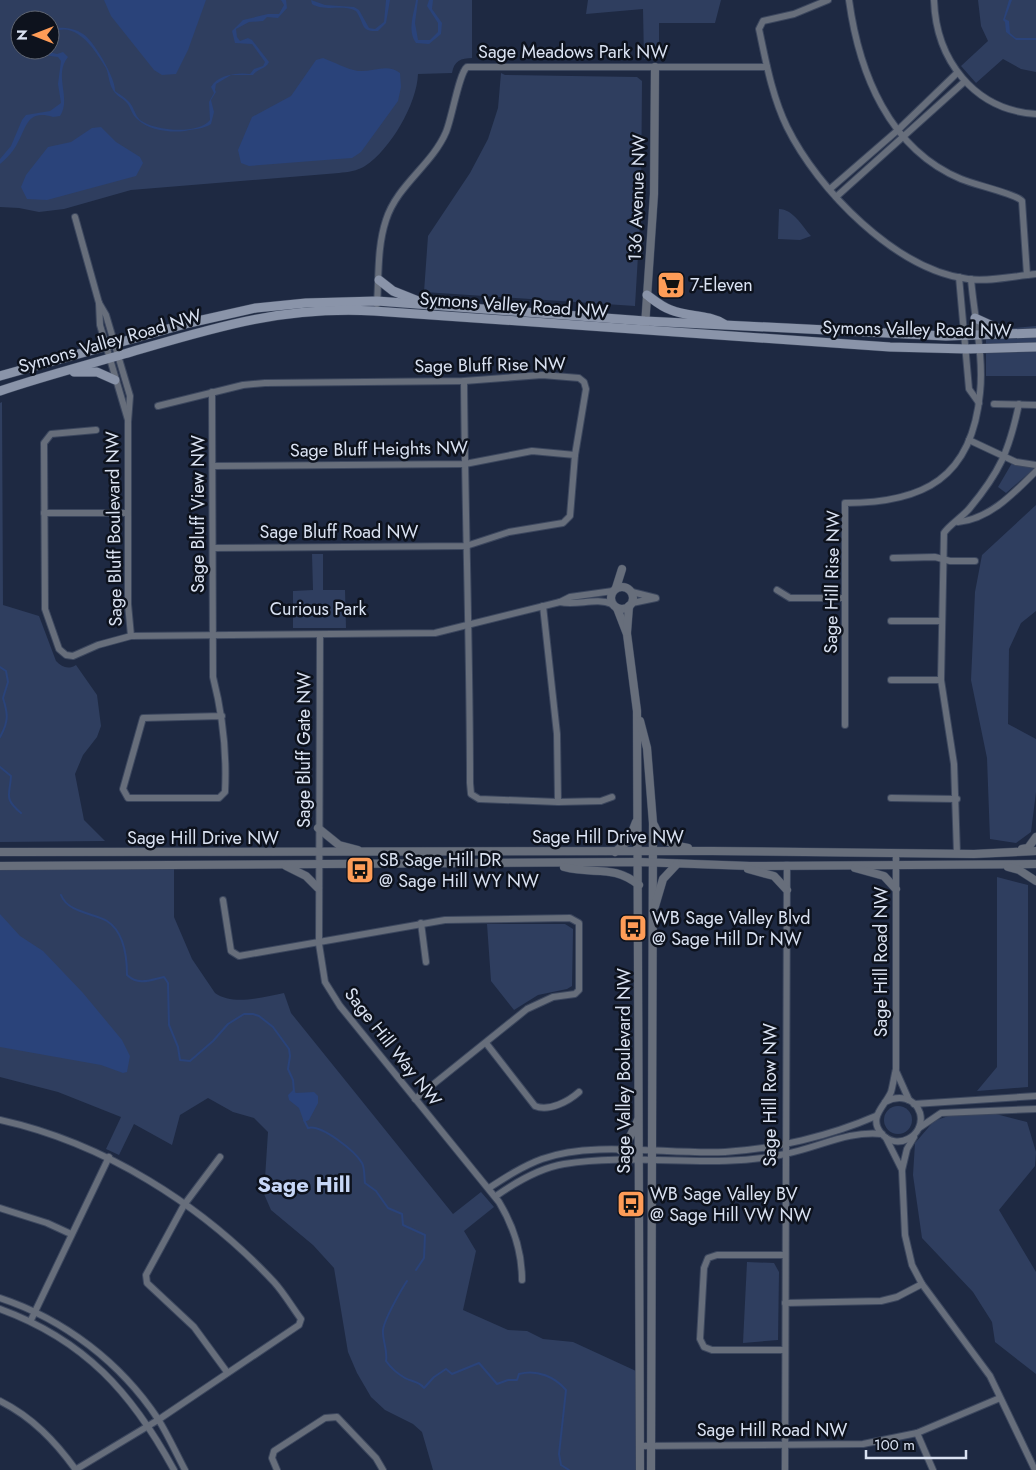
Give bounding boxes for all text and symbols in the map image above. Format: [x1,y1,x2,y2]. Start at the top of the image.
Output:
north arrow [10,10,60,60]
text: N [12,29,32,41]
street label: Sage Meadows Park NW [478,39,668,65]
street label: 136 Avenue NW [622,134,652,262]
supermarket icon: 7-Eleven [656,270,686,300]
place label: 7-Eleven [690,272,753,298]
street label: Symons Valley Road NW [419,285,609,325]
street label: Symons Valley Road NW [16,302,205,380]
street label: Symons Valley Road NW [822,314,1012,344]
street label: Sage Bluff Rise NW [414,351,566,379]
street label: Sage Bluff Boulevard NW [99,431,129,627]
street label: Sage Bluff Heights NW [290,434,468,464]
street label: Sage Bluff View NW [185,435,211,593]
street label: Sage Hill Rise NW [818,510,846,654]
street label: Sage Bluff Road NW [260,519,419,545]
park label: Curious Park [270,596,366,622]
street label: Sage Bluff Gate NW [291,672,317,828]
street label: Sage Hill Drive NW [532,824,684,850]
street label: Sage Hill Drive NW [127,825,279,851]
place label: SB Sage Hill DR @ Sage Hill WY NW [379,847,539,894]
bus stop icon: SB Sage Hill DR @ Sage Hill WY NW [345,855,375,885]
street label: Sage Hill Road NW [868,886,894,1037]
place label: WB Sage Valley Blvd @ Sage Hill Dr NW [652,905,810,952]
bus stop icon: WB Sage Valley Blvd @ Sage Hill Dr NW [618,913,648,943]
street label: Sage Valley Boulevard NW [611,968,637,1174]
street label: Sage Hill Way NW [338,982,448,1112]
street label: Sage Hill Row NW [757,1023,783,1167]
district label: Sage Hill [257,1168,351,1200]
place label: WB Sage Valley BV @ Sage Hill VW NW [650,1181,812,1228]
bus stop icon: WB Sage Valley BV @ Sage Hill VW NW [616,1189,646,1219]
street label: Sage Hill Road NW [697,1417,848,1443]
scale bar [866,1428,966,1460]
text: 100 m [874,1434,915,1456]

